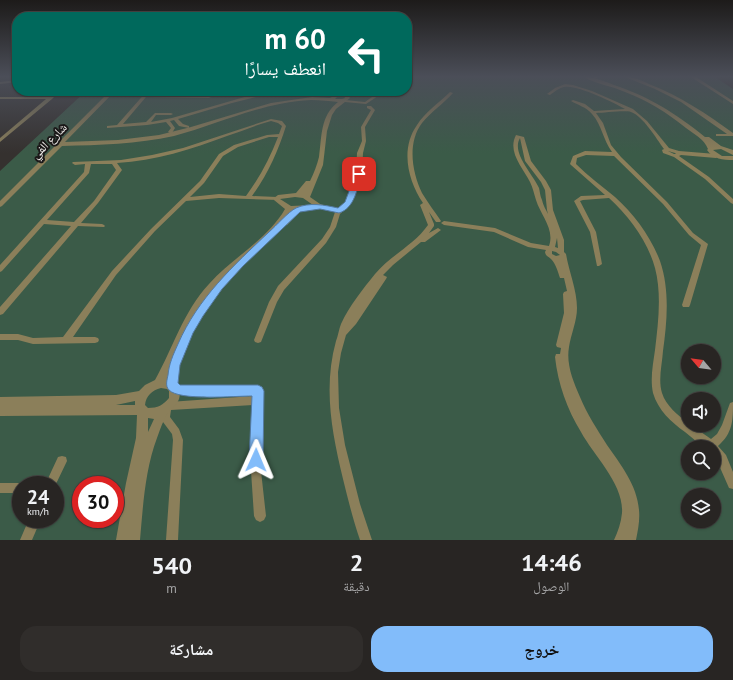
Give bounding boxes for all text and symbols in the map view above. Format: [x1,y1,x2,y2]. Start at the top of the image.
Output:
text: 60 m [265,20,326,57]
icon: left [340,28,392,80]
text: انعطف يسارًا [245,57,326,80]
street label: شارع الفي [28,120,72,164]
pin [342,157,376,191]
icon: arrive [348,163,370,185]
north arrow [681,344,721,384]
map controls [681,344,721,528]
button: sound [681,392,721,432]
position arrow [235,439,277,481]
button: search [681,440,721,480]
speed limit sign: 30 [72,476,124,528]
text: 24 [27,484,49,510]
button: layers [681,488,721,528]
text: km/h [27,505,49,518]
text: 2 [350,547,363,578]
text: 14:46 [521,547,582,578]
text: 540 [151,550,192,581]
text: دقيقة [343,578,370,595]
text: الوصول [533,578,569,595]
text: m [166,580,177,597]
button: مشاركة [20,626,363,672]
button: خروج [371,626,713,672]

